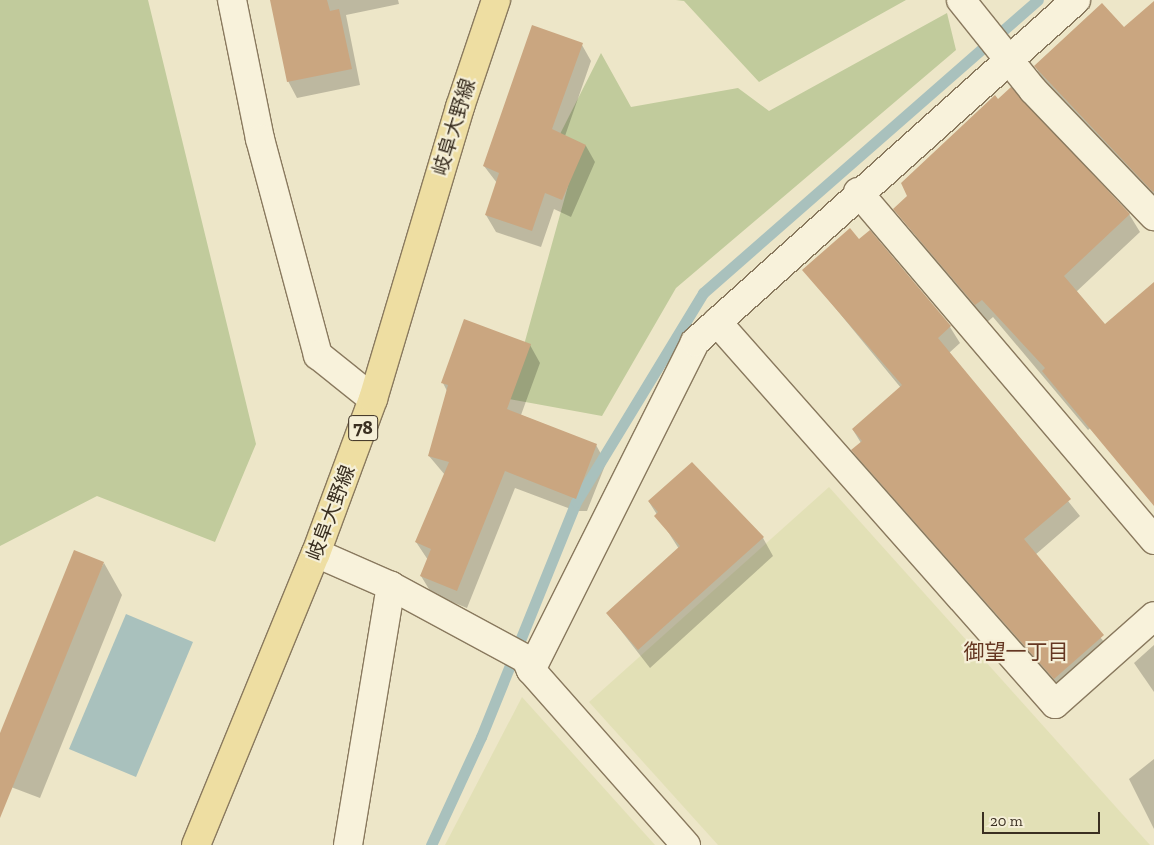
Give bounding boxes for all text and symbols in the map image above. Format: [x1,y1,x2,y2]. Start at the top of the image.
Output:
street label: 岐阜大野線 [428,76,480,178]
road number: 78 [348,412,378,444]
street label: 岐阜大野線 [302,462,360,564]
district label: 御望一丁目 [964,639,1068,665]
scale bar [984,802,1102,834]
text: 20 m [990,812,1023,830]

